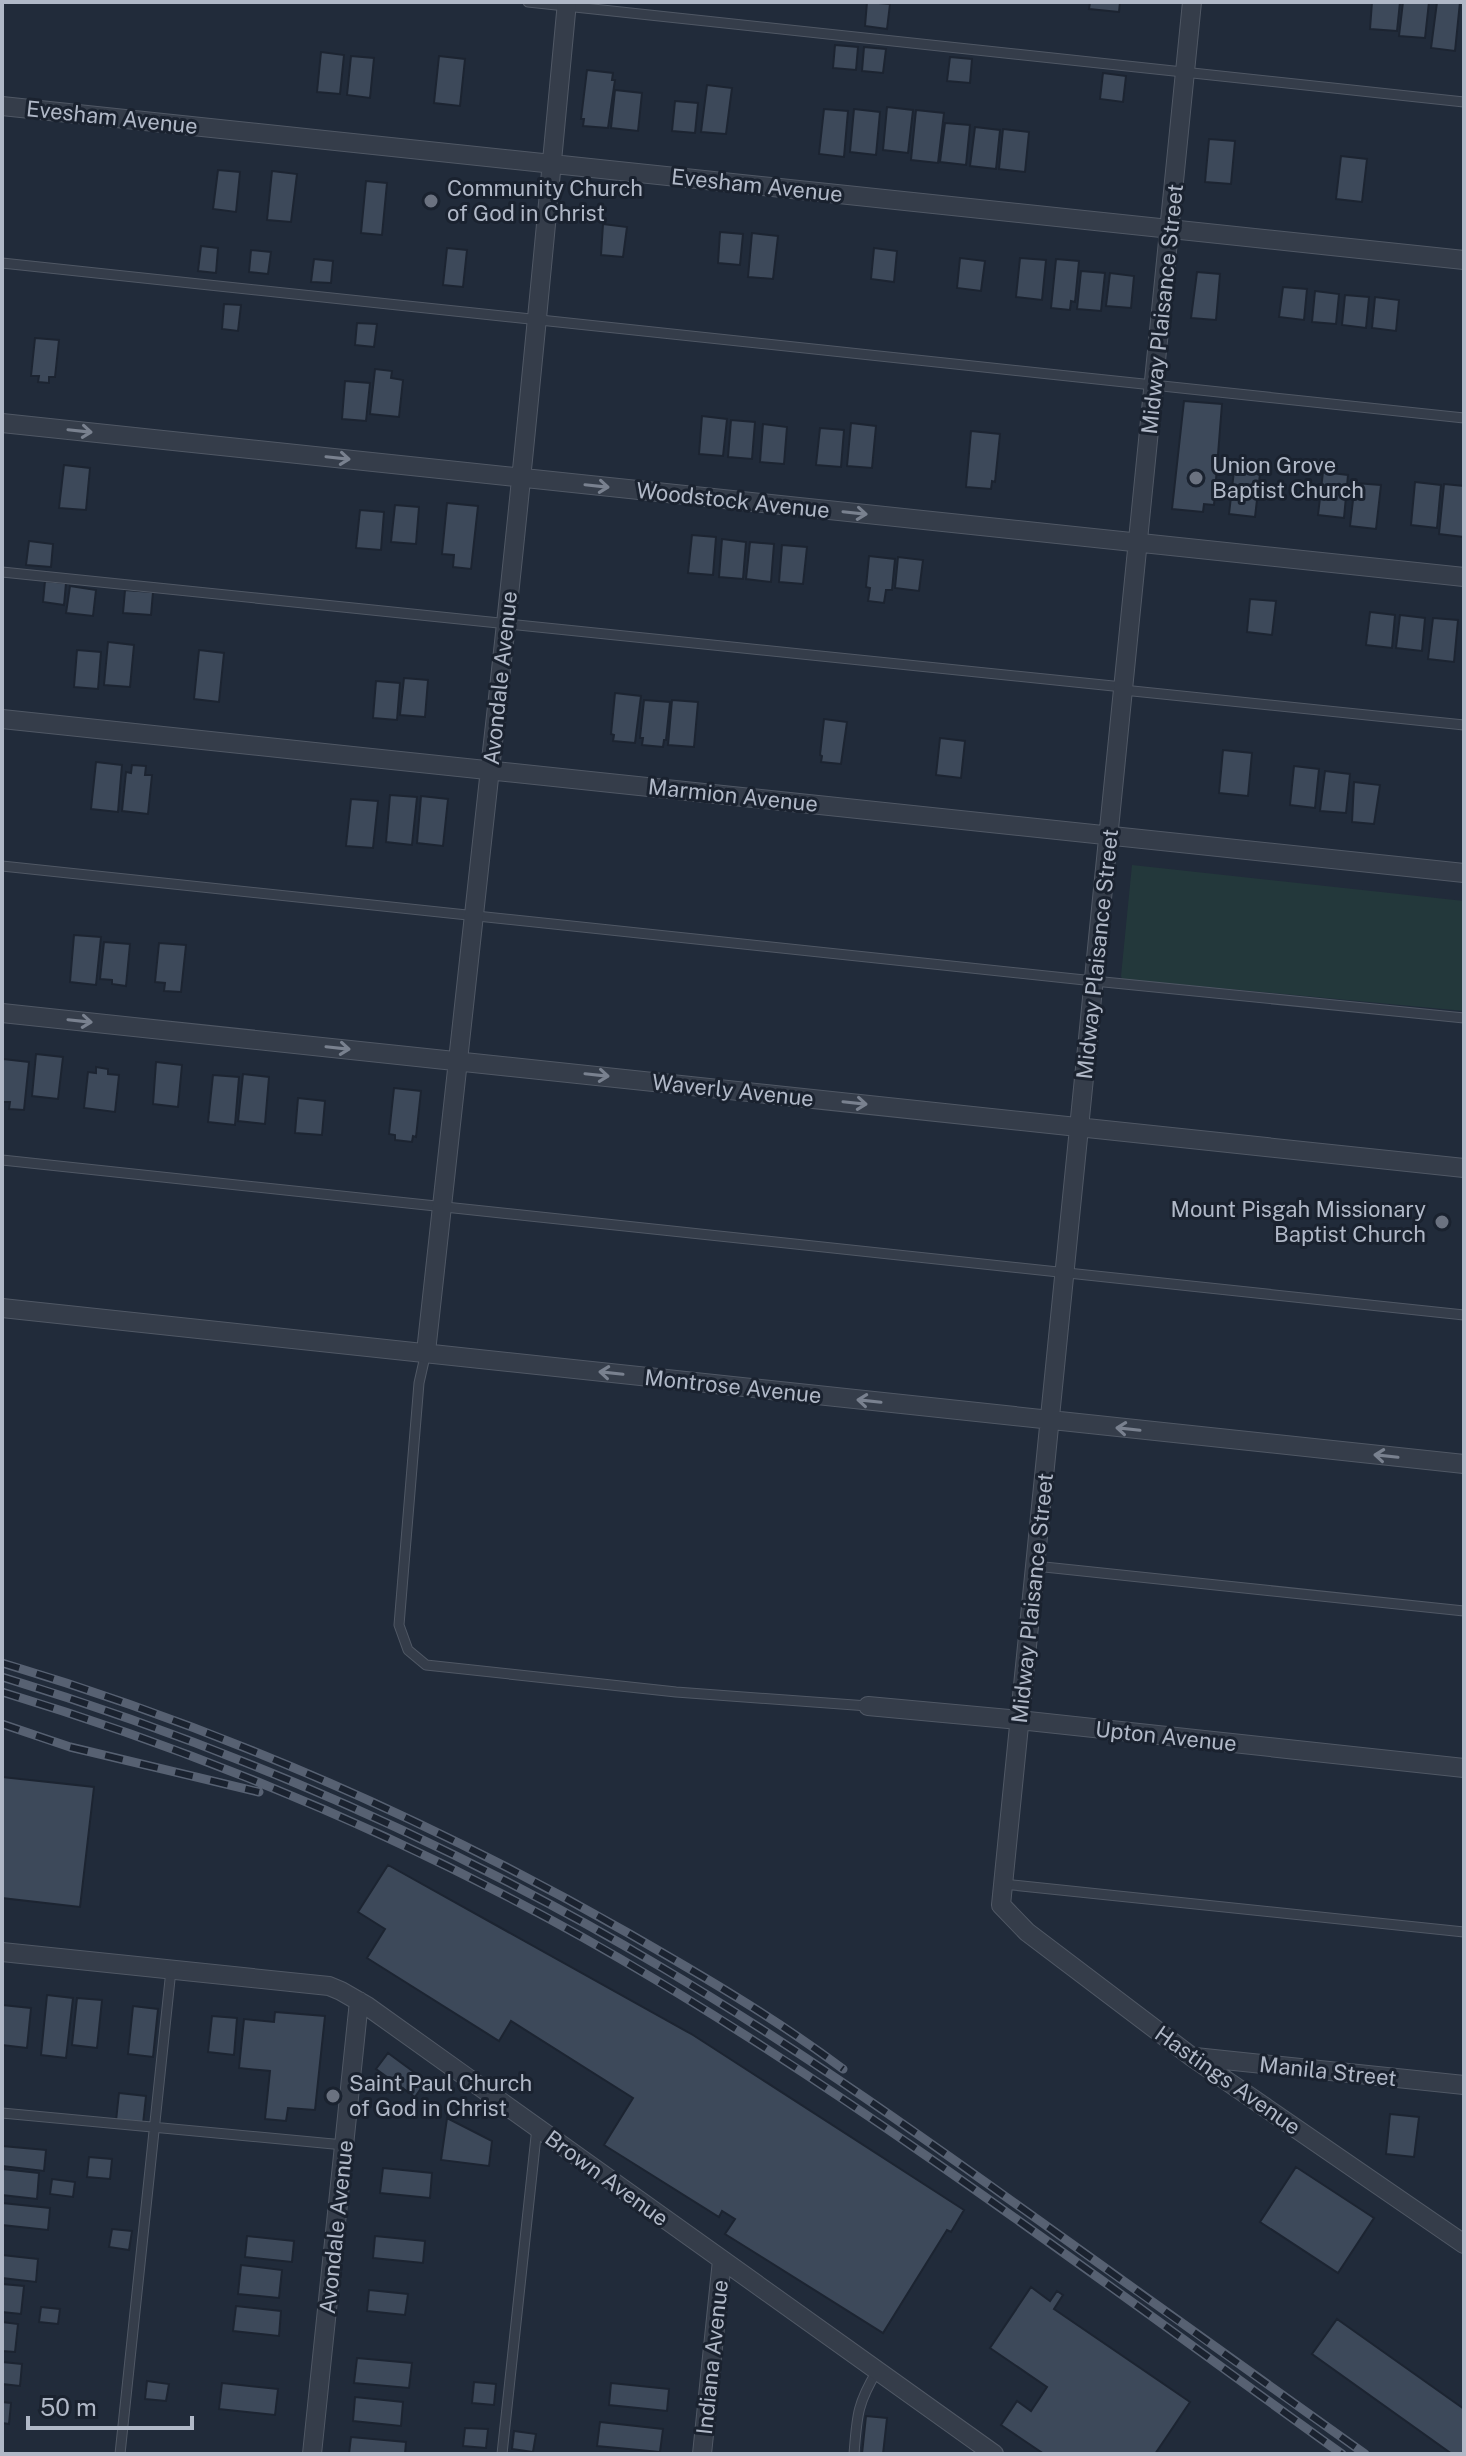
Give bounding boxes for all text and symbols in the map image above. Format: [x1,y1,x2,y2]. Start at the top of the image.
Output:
street label: Evesham Avenue [25,95,199,139]
street label: Evesham Avenue [670,163,844,207]
place label: Community Church of God in Christ [447,175,643,226]
street label: Midway Plaisance Street [1136,182,1188,436]
marker: Community Church of God in Christ [422,192,440,210]
one-way arrow [66,424,92,439]
one-way arrow [324,451,351,466]
place label: Union Grove Baptist Church [1212,452,1364,503]
marker: Union Grove Baptist Church [1187,469,1205,487]
street label: Woodstock Avenue [635,477,831,523]
one-way arrow [583,478,610,493]
one-way arrow [841,505,868,520]
street label: Avondale Avenue [478,590,522,766]
street label: Marmion Avenue [647,773,819,817]
street label: Midway Plaisance Street [1071,827,1123,1081]
one-way arrow [66,1014,93,1029]
one-way arrow [324,1040,351,1055]
one-way arrow [583,1068,610,1083]
street label: Waverly Avenue [651,1069,815,1111]
one-way arrow [841,1096,868,1111]
place label: Mount Pisgah Missionary Baptist Church [1171,1196,1426,1247]
marker: Mount Pisgah Missionary Baptist Church [1433,1213,1451,1231]
street label: Montrose Avenue [643,1364,823,1408]
one-way arrow [598,1365,625,1380]
one-way arrow [856,1393,883,1408]
one-way arrow [1115,1421,1142,1436]
one-way arrow [1374,1448,1400,1463]
street label: Midway Plaisance Street [1006,1471,1058,1725]
street label: Upton Avenue [1094,1716,1238,1756]
street label: Hastings Avenue [1150,2020,1306,2140]
street label: Manila Street [1258,2051,1398,2091]
place label: Saint Paul Church of God in Christ [349,2070,532,2121]
marker: Saint Paul Church of God in Christ [324,2087,342,2105]
street label: Brown Avenue [540,2125,674,2231]
street label: Avondale Avenue [314,2139,358,2315]
street label: Indiana Avenue [691,2278,733,2436]
scale bar [28,2380,192,2430]
text: 50 m [40,2393,97,2421]

